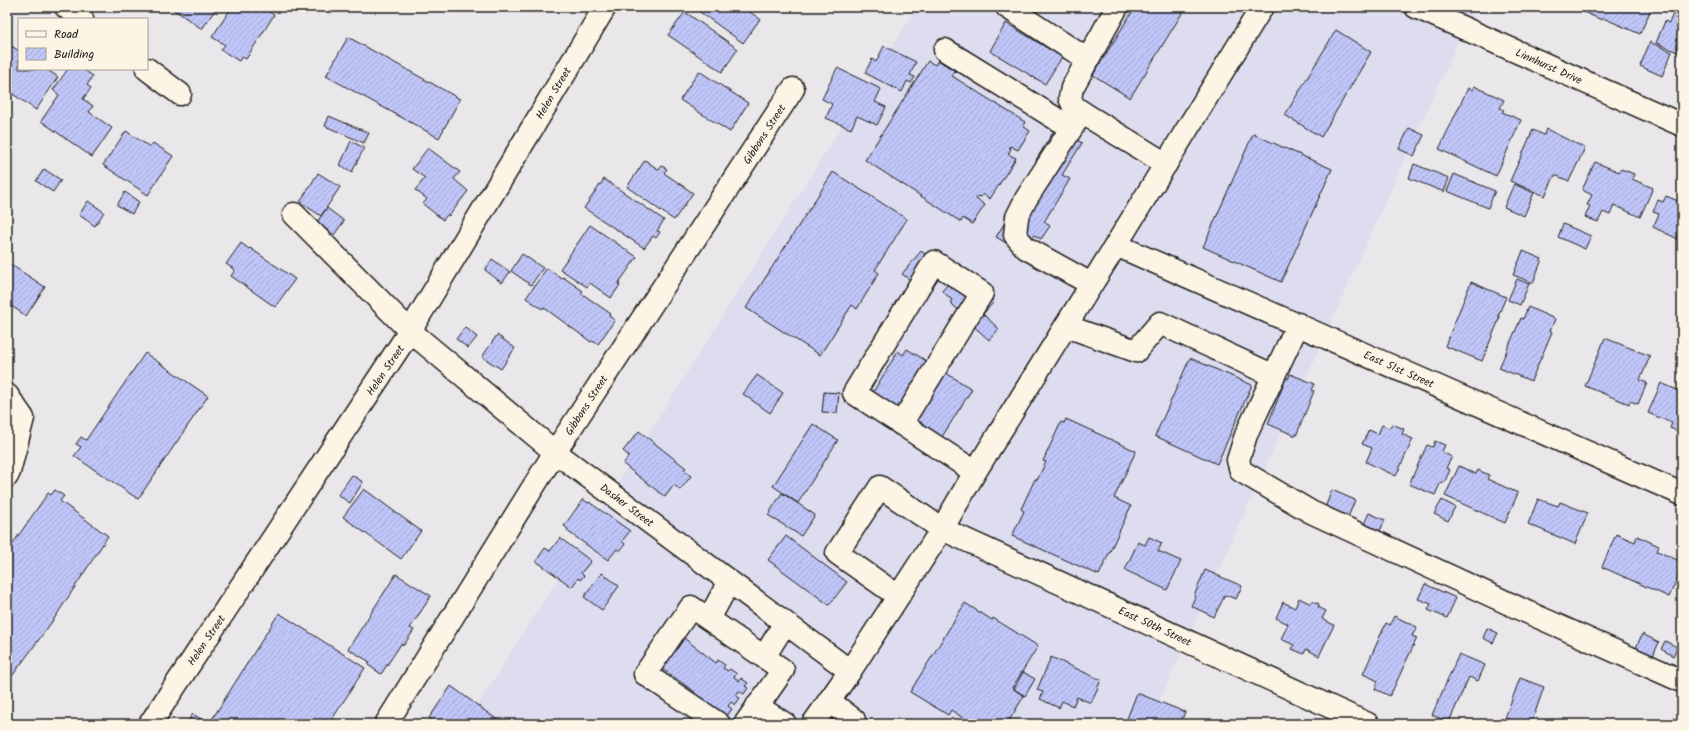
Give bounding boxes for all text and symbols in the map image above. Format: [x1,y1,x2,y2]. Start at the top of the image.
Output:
legend [18,18,148,70]
text: Road [54,25,79,44]
street label: Linnhurst Drive [1512,44,1585,90]
text: Building [54,45,94,64]
street label: Helen Street [531,63,577,123]
street label: Gibbons Street [739,100,792,168]
street label: Helen Street [362,341,410,400]
street label: East 51st Street [1360,346,1437,394]
street label: Gibbons Street [561,371,614,439]
street label: Dasher Street [596,479,658,533]
street label: East 50th Street [1115,602,1195,652]
street label: Helen Street [183,611,231,670]

